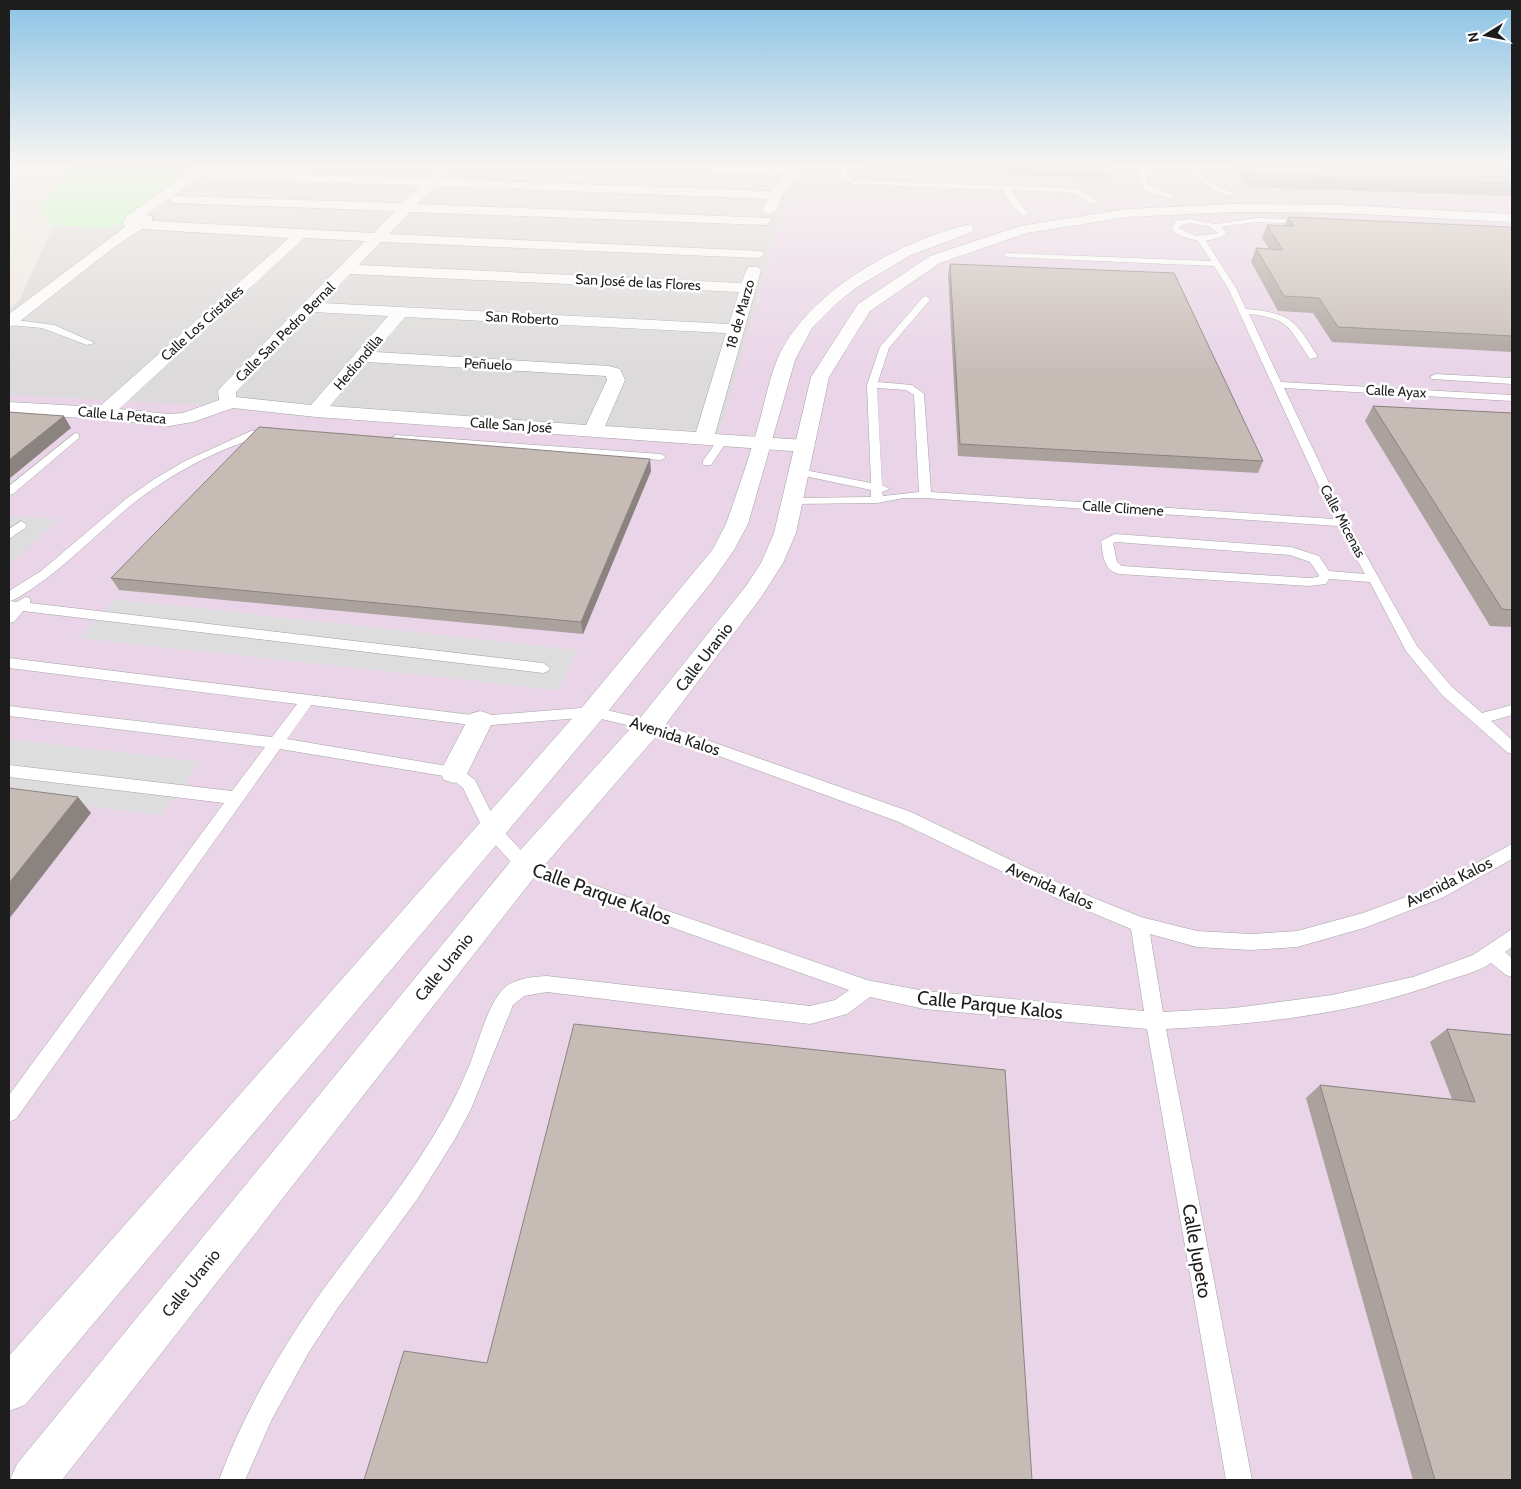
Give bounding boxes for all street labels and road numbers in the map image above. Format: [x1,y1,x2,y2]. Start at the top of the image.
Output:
street label: San José de las Flores [575,270,701,294]
street label: 18 de Marzo [722,277,758,351]
street label: Calle San Pedro Bernal [231,278,339,386]
street label: Calle Los Cristales [157,281,247,365]
street label: San Roberto [485,307,559,329]
street label: Hediondilla [330,330,387,394]
street label: Peñuelo [463,354,513,374]
street label: Calle Ayax [1365,380,1427,402]
street label: Calle La Petaca [77,402,167,428]
street label: Calle San José [469,413,553,437]
street label: Calle Micenas [1316,481,1370,561]
street label: Calle Climene [1082,496,1164,520]
street label: Calle Uranio [671,619,737,695]
street label: Avenida Kalos [628,713,723,760]
street label: Avenida Kalos [1403,853,1496,911]
street label: Calle Parque Kalos [529,858,675,930]
street label: Avenida Kalos [1003,858,1097,914]
street label: Calle Uranio [411,929,477,1005]
street label: Calle Parque Kalos [916,986,1064,1024]
street label: Calle Jupeto [1177,1202,1217,1300]
street label: Calle Uranio [158,1245,224,1321]

